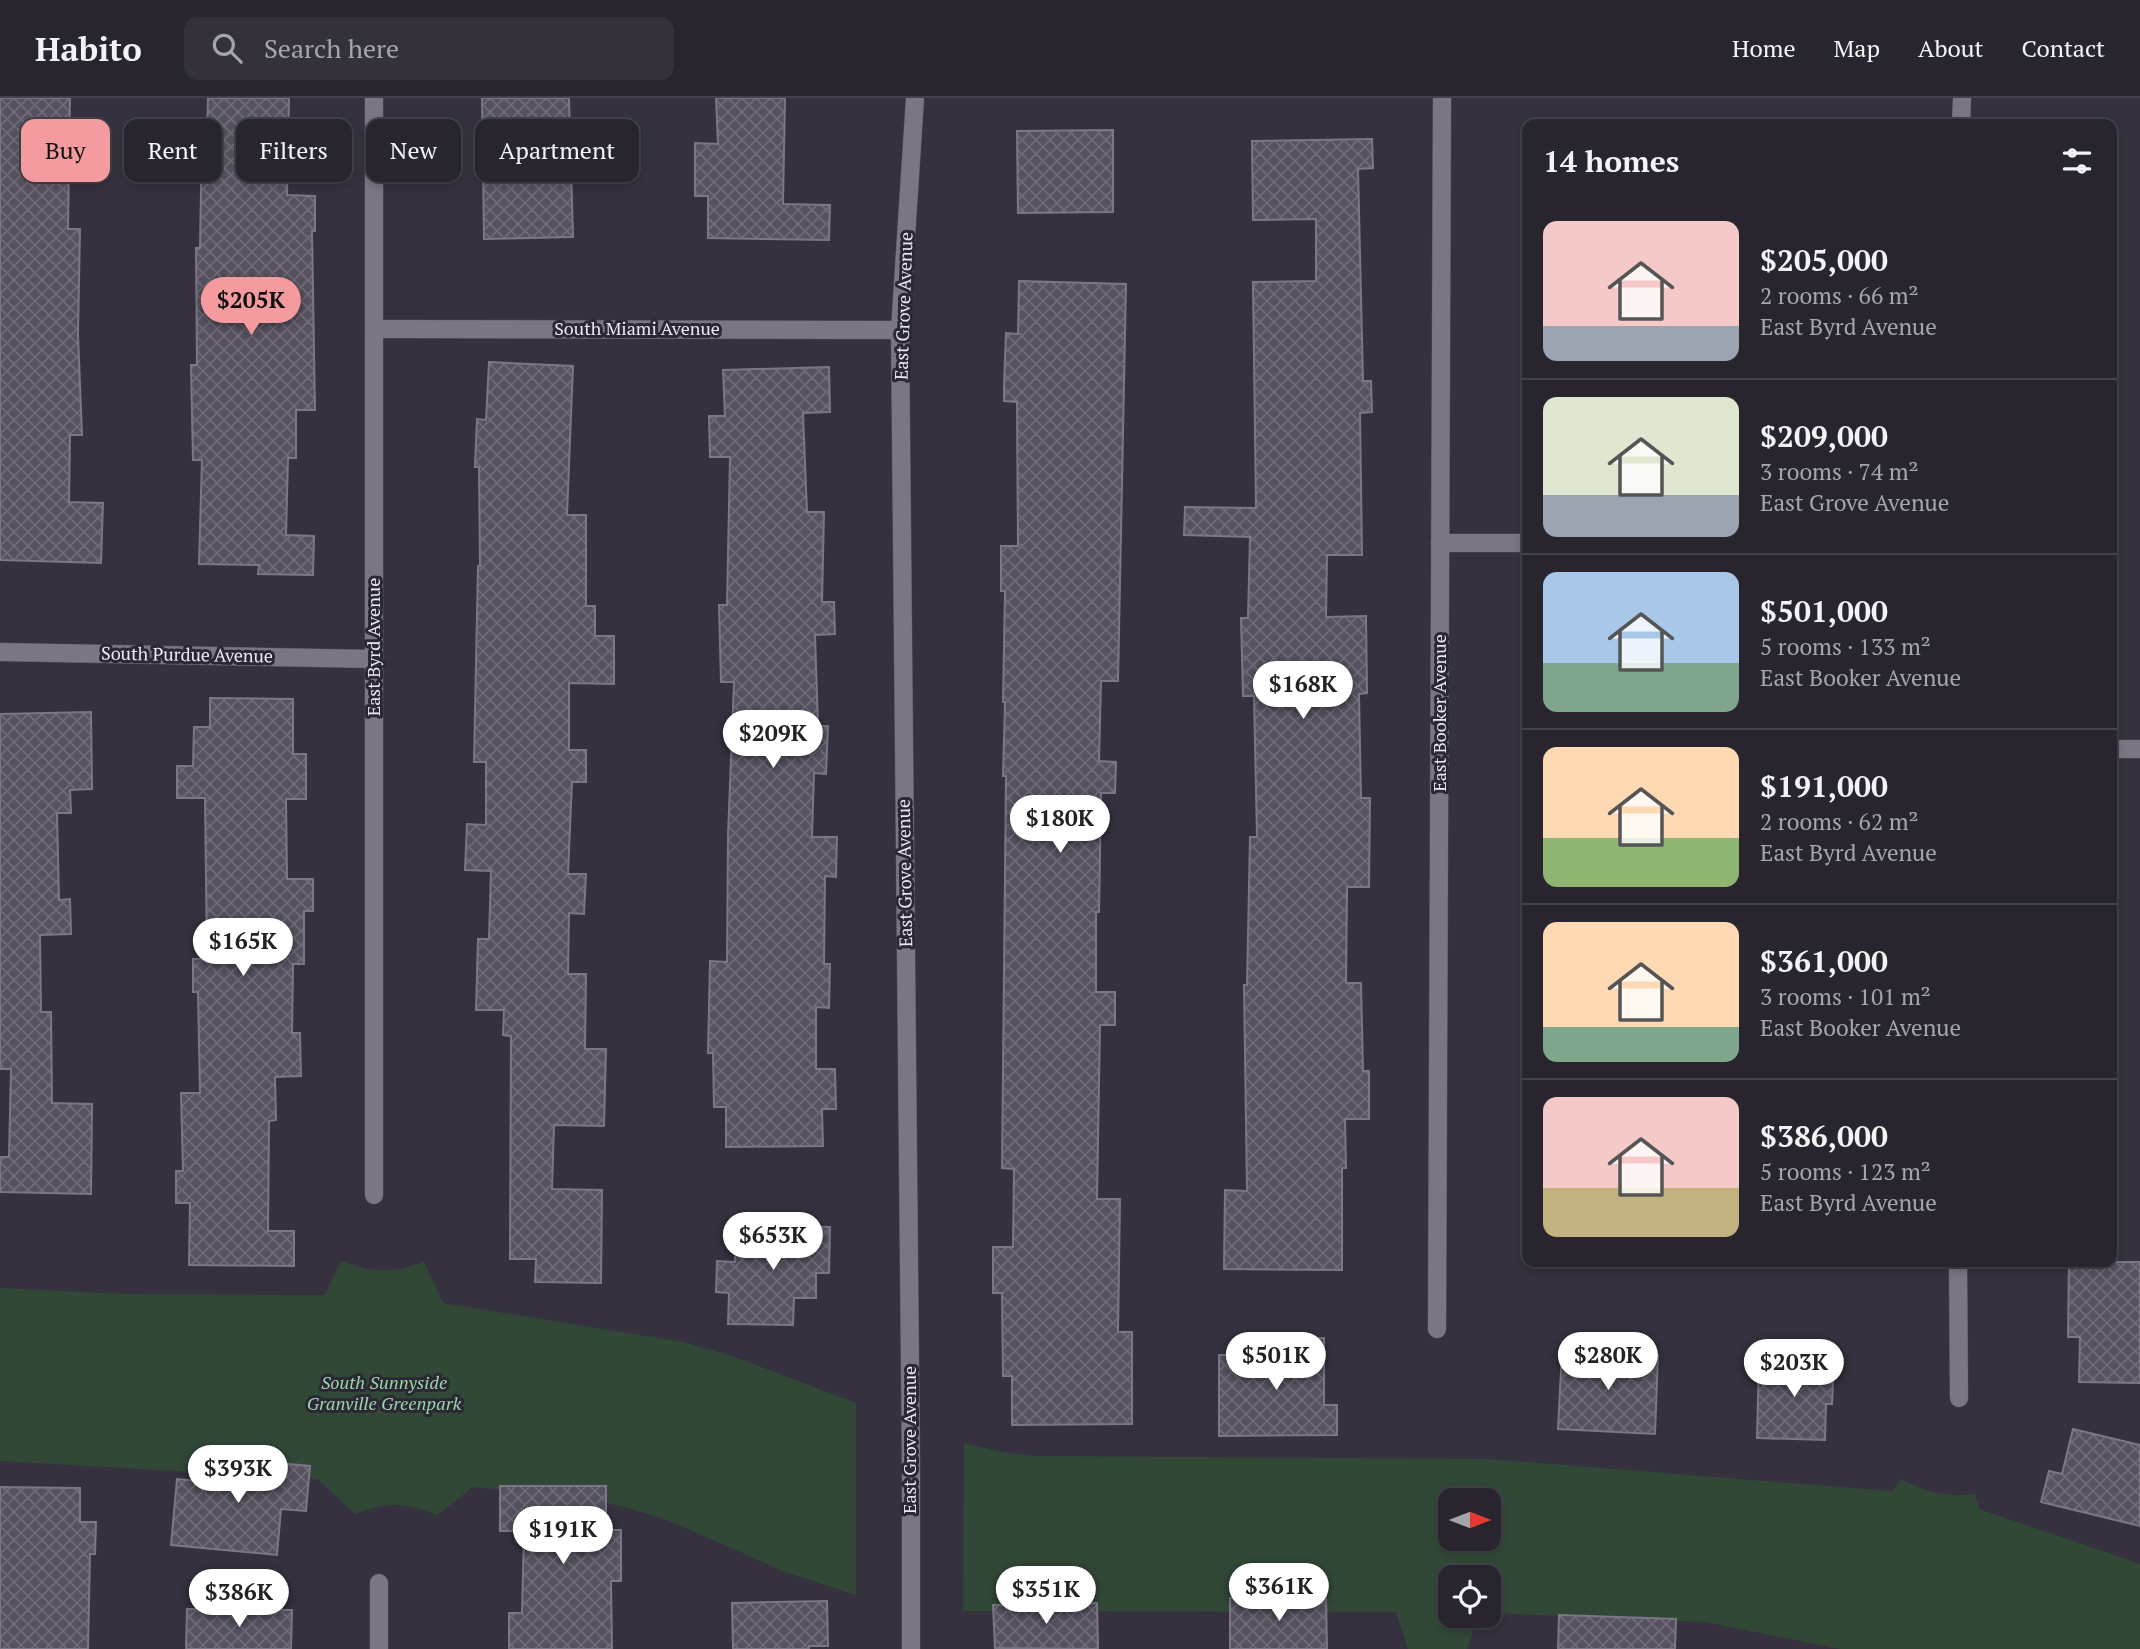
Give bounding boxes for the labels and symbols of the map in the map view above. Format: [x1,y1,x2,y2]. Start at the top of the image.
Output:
street label: East Grove Avenue [888,232,918,380]
pin: $205K [202,278,300,337]
street label: South Miami Avenue [554,316,720,340]
street label: East Byrd Avenue [361,578,385,716]
street label: East Booker Avenue [1427,634,1451,792]
street label: South Purdue Avenue [101,641,273,667]
pin: $168K [1254,662,1352,721]
pin: $209K [724,710,822,770]
pin: $180K [1011,796,1109,855]
street label: East Grove Avenue [891,799,917,947]
pin: $165K [194,918,292,978]
pin: $653K [724,1212,822,1272]
pin: $501K [1227,1332,1325,1392]
pin: $280K [1559,1332,1657,1392]
pin: $203K [1745,1340,1843,1399]
street label: East Grove Avenue [897,1366,921,1514]
park label: South Sunnyside Granville Greenpark [307,1370,462,1415]
pin: $393K [189,1446,287,1505]
north arrow [1438,1488,1502,1550]
pin: $191K [514,1506,612,1566]
pin: $361K [1230,1564,1328,1623]
pin: $351K [997,1566,1095,1626]
pin: $386K [190,1570,288,1629]

